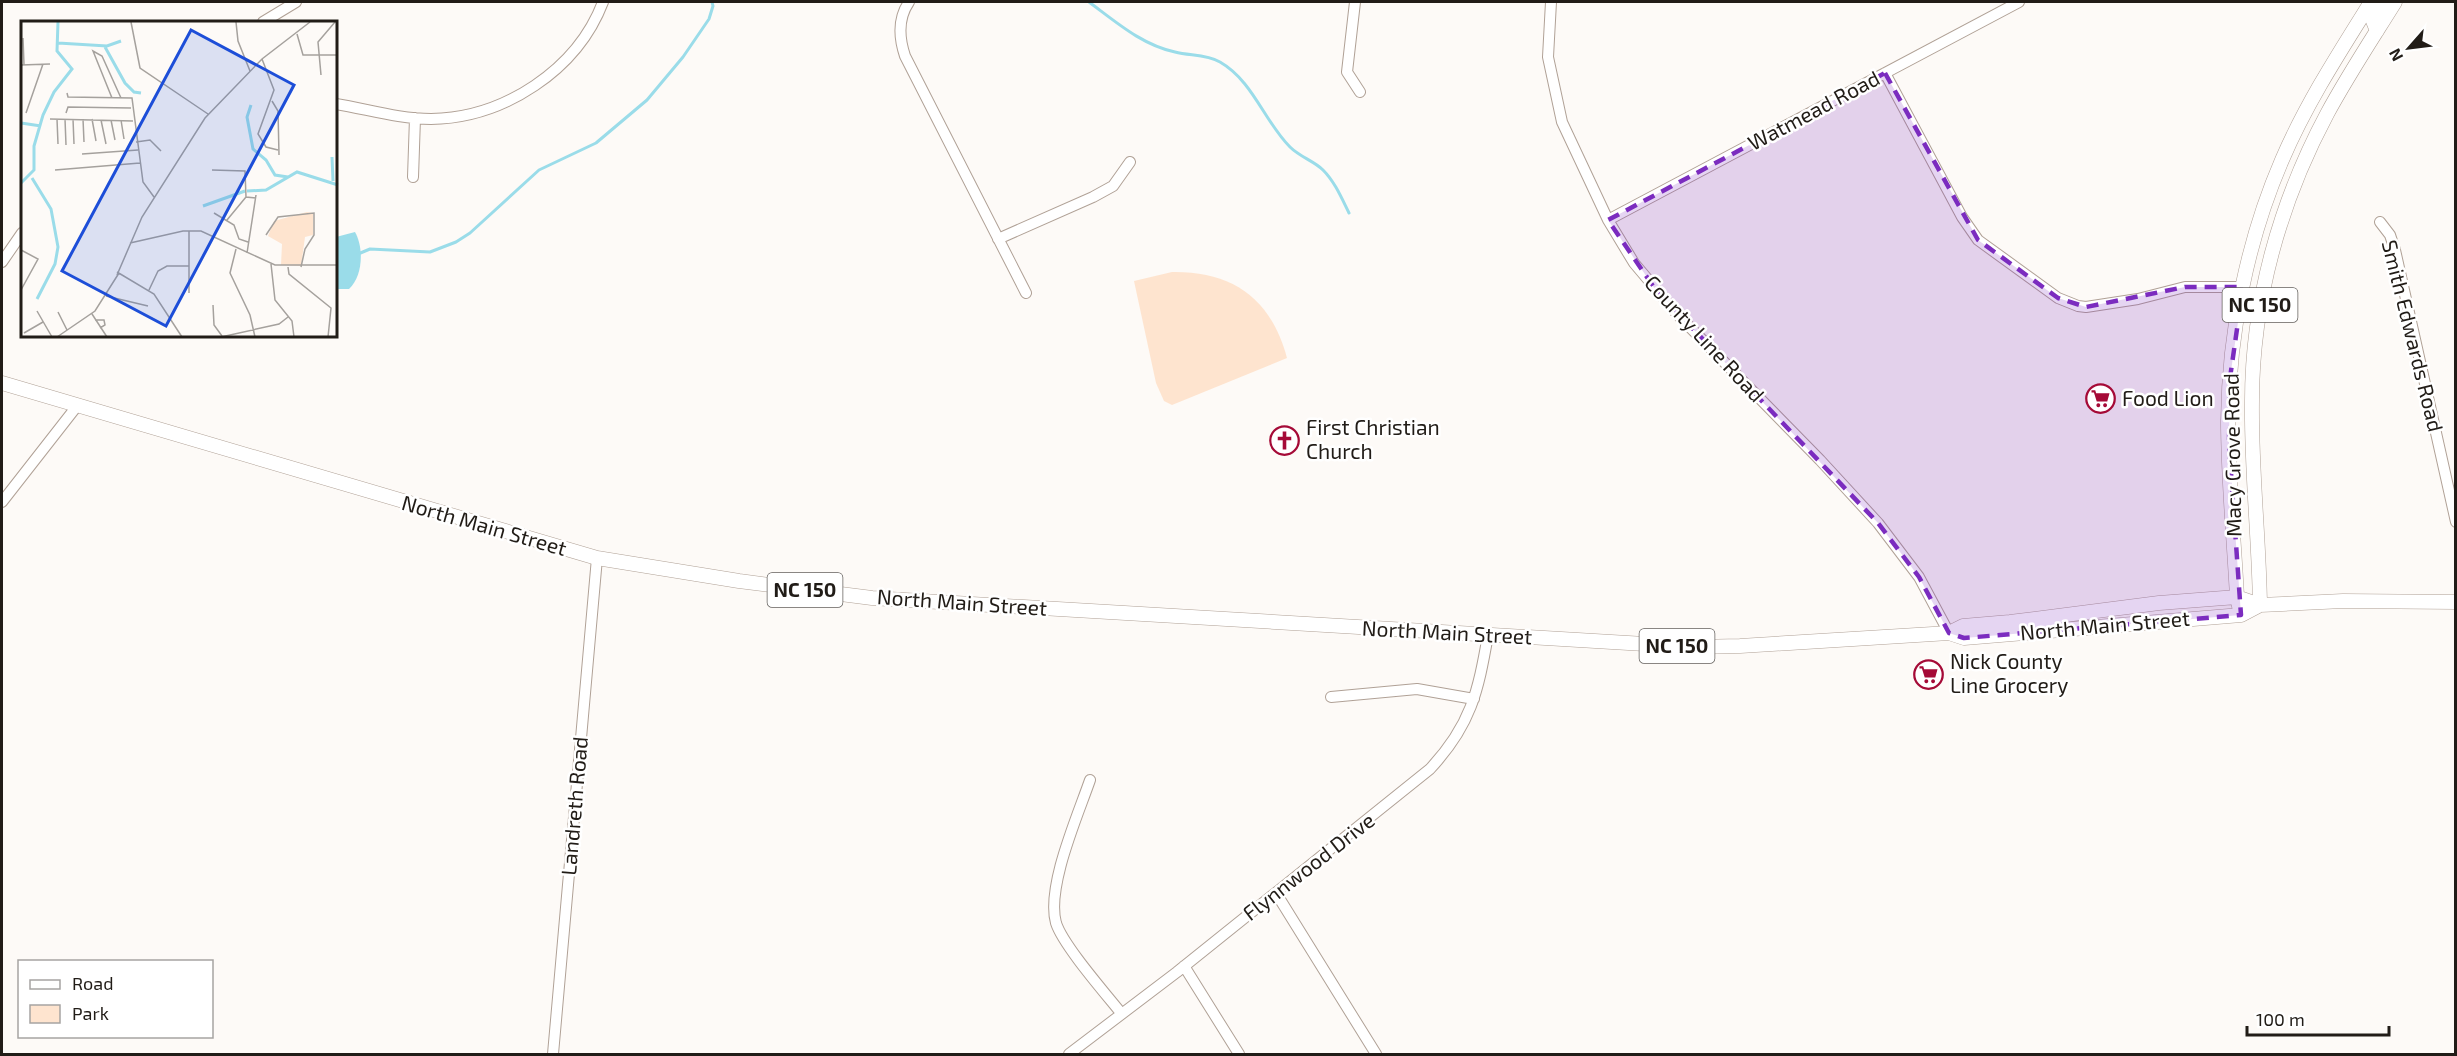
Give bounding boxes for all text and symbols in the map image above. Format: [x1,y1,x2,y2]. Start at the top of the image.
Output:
north arrow [2379,18,2439,78]
inset map [21,21,338,338]
text: N [2384,46,2406,65]
street label: Watmead Road [1743,64,1883,155]
street label: Smith Edwards Road [2378,237,2449,434]
street label: County Line Road [1640,270,1770,406]
road number: NC 150 [2222,288,2298,322]
street label: Macy Grove Road [2218,373,2245,537]
supermarket icon: Food Lion [2085,383,2117,415]
place label: Food Lion [2122,385,2214,410]
place label: First Christian Church [1306,414,1440,463]
church icon: First Christian Church [1269,424,1301,456]
street label: North Main Street [399,489,570,560]
road number: NC 150 [768,573,842,607]
street label: North Main Street [876,583,1048,620]
street label: North Main Street [2019,605,2191,644]
street label: North Main Street [1361,615,1533,648]
road number: NC 150 [1640,629,1714,663]
place label: Nick County Line Grocery [1950,648,2068,697]
supermarket icon: Nick County Line Grocery [1913,658,1945,690]
street label: Landreth Road [555,735,592,876]
street label: Flynnwood Drive [1237,807,1379,925]
legend [18,960,213,1038]
text: Road [72,972,113,994]
scale bar [2247,999,2390,1037]
text: Park [72,1002,109,1024]
text: 100 m [2256,1008,2305,1030]

